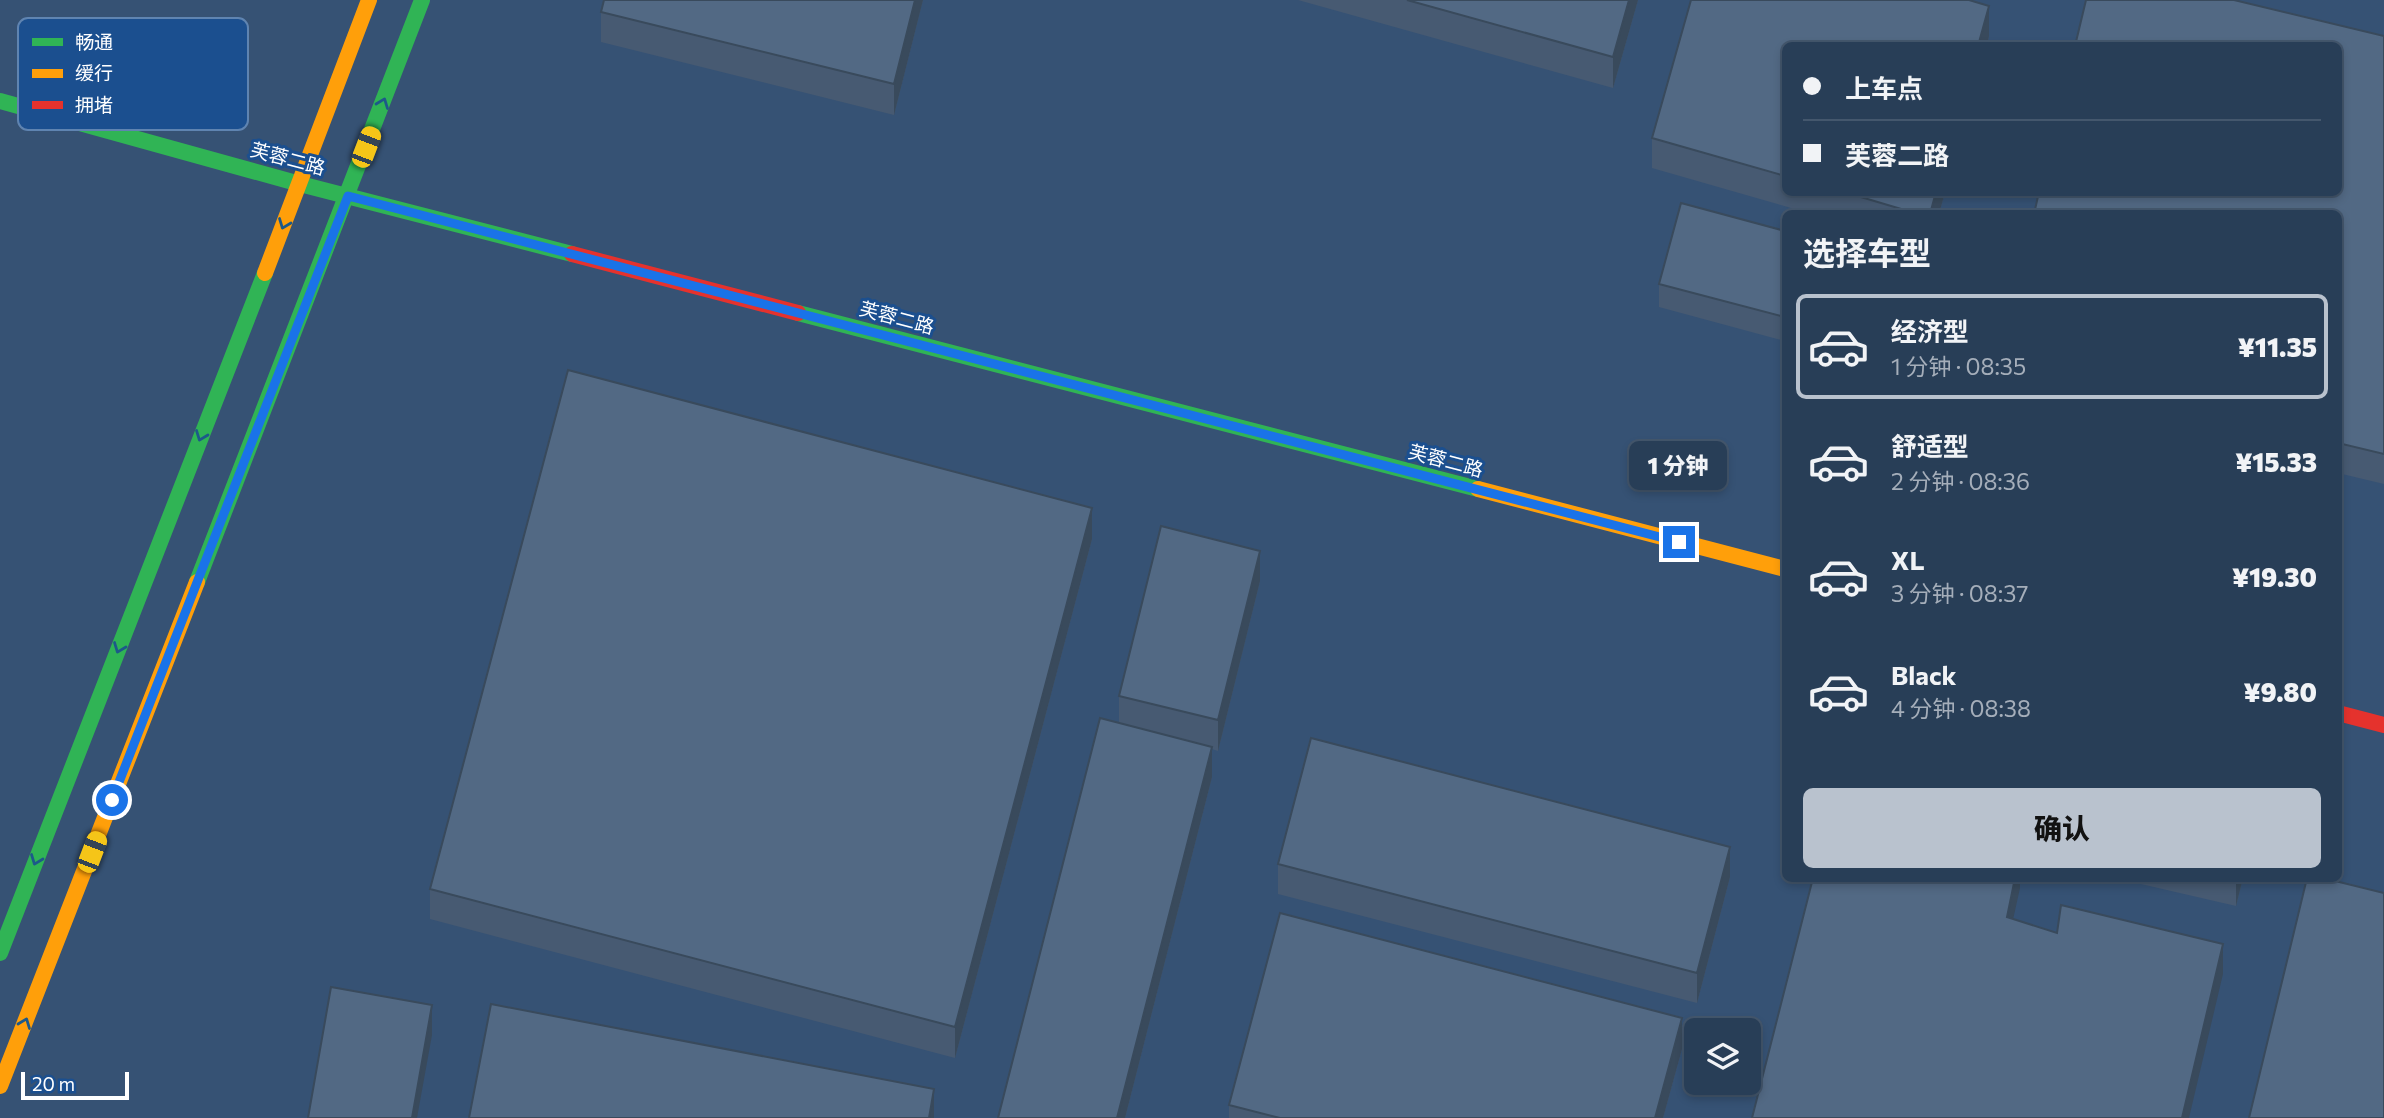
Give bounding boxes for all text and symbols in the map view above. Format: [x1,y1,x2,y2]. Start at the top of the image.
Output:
legend [18,18,248,130]
text: 畅通 [75,30,113,53]
text: 缓行 [75,61,113,84]
text: 上车点 [1845,72,1923,103]
text: 拥堵 [75,93,113,116]
one-way arrow [375,98,389,110]
car [349,124,384,170]
street label: 芙蓉二路 [248,137,328,179]
text: 芙蓉二路 [1845,139,1949,170]
one-way arrow [278,218,292,230]
text: 选择车型 [1803,232,1931,272]
street label: 芙蓉二路 [857,296,937,338]
icon: car [1807,315,1870,378]
text: 经济型 [1891,315,1969,346]
text: ¥11.35 [2238,331,2317,362]
text: 1 分钟 · 08:35 [1891,352,2026,380]
one-way arrow [196,430,210,442]
icon: car [1807,430,1870,493]
text: 舒适型 [1891,430,1969,461]
street label: 芙蓉二路 [1406,439,1486,481]
callout: 1 分钟 [1630,440,1728,490]
text: ¥15.33 [2235,446,2317,477]
text: 1 分钟 [1647,451,1709,479]
text: 2 分钟 · 08:36 [1891,467,2030,495]
route end [1663,526,1695,558]
text: XL [1891,544,1925,575]
icon: car [1807,545,1870,608]
text: ¥19.30 [2232,561,2317,592]
text: 3 分钟 · 08:37 [1891,579,2028,607]
one-way arrow [113,642,127,654]
text: Black [1891,659,1957,690]
icon: car [1807,660,1870,723]
text: ¥9.80 [2243,676,2317,707]
text: 4 分钟 · 08:38 [1891,694,2031,722]
route start [96,784,128,816]
button: 确认 [1803,788,2321,868]
car [75,829,110,875]
one-way arrow [31,854,45,866]
one-way arrow [16,1017,30,1029]
map controls [1684,1018,1761,1095]
button: layers [1684,1018,1761,1095]
scale bar [21,1069,130,1101]
text: 20 m [32,1072,75,1095]

